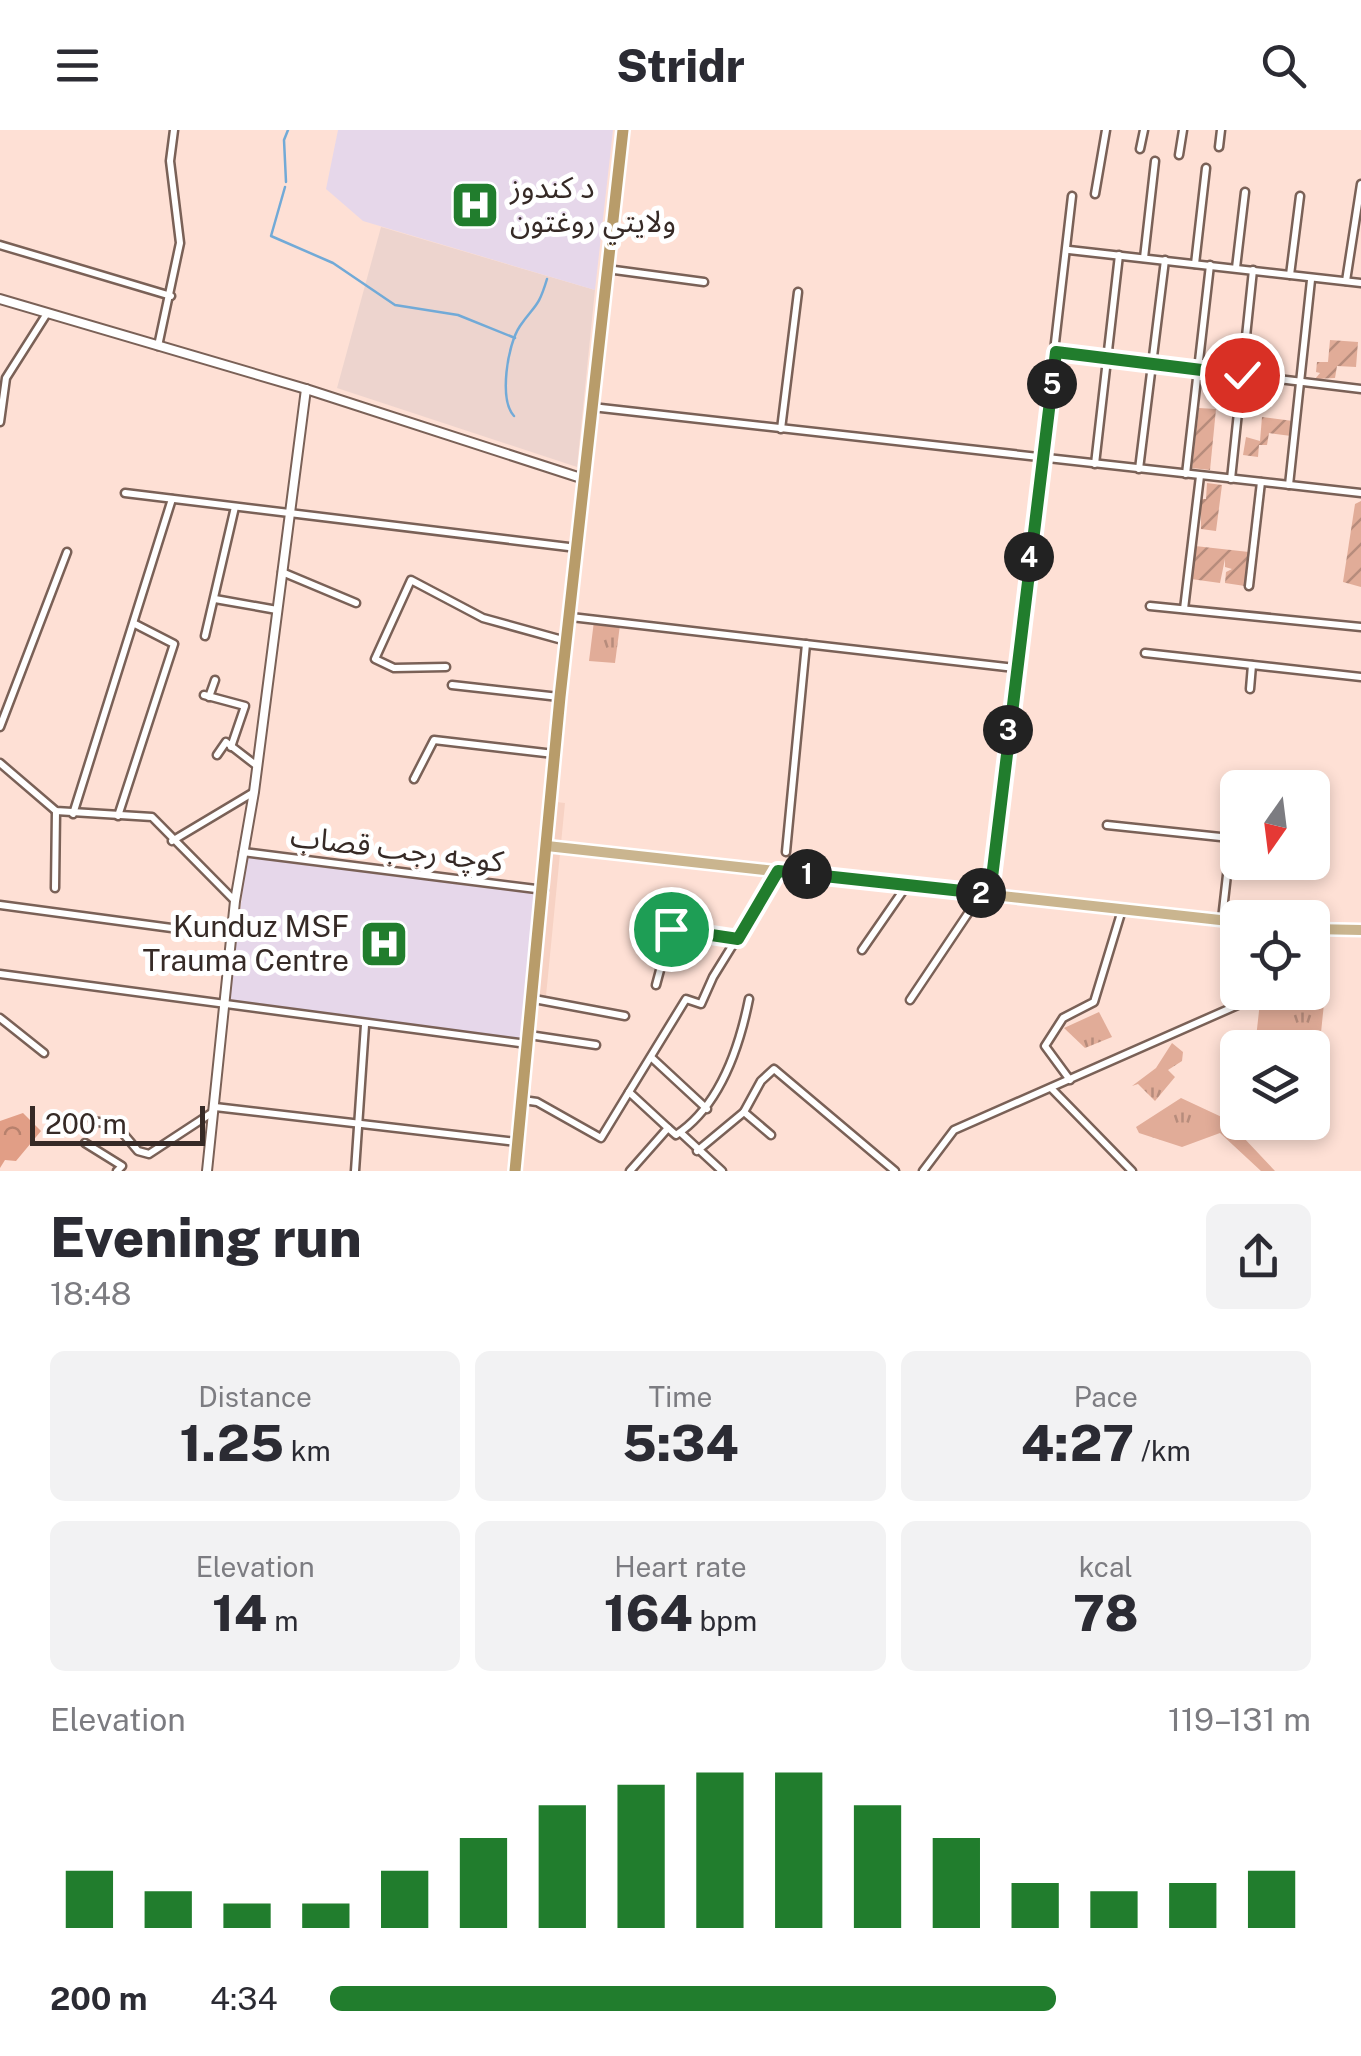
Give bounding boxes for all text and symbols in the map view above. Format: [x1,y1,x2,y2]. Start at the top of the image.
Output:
icon: menu [50,38,105,93]
icon: search [1256,38,1311,93]
text: Stridr [616,39,745,92]
place label: د کندوز ولایتي روغتون [509,169,676,245]
hospital icon: د کندوز ولایتي روغتون [449,179,501,231]
pin [1200,333,1285,418]
icon: check [1215,348,1270,403]
pin: 5 [1027,359,1077,409]
text: 5 [1043,367,1061,400]
pin: 4 [1004,532,1054,582]
text: 4 [1020,540,1038,573]
pin: 3 [983,705,1033,755]
text: 3 [999,713,1017,746]
north arrow [1220,770,1330,880]
map controls [1220,770,1330,1140]
street label: کوچه رجب قصاب [288,817,506,881]
pin: 1 [782,849,832,899]
text: 1 [801,857,813,890]
pin: 2 [956,868,1006,918]
text: 2 [972,876,990,909]
pin [629,887,714,972]
button: locate [1220,900,1330,1010]
icon: arrive [644,902,699,957]
place label: Kunduz MSF Trauma Centre [143,908,349,978]
hospital icon: Kunduz MSF Trauma Centre [358,918,410,970]
button: layers [1220,1030,1330,1140]
scale bar [30,1101,205,1146]
text: 200 m [45,1107,127,1140]
button: share [1206,1204,1311,1309]
text: Evening run [50,1205,362,1269]
text: 18:48 [50,1275,132,1312]
text: Distance [198,1380,312,1413]
text: Time [649,1380,712,1413]
text: Pace [1074,1380,1138,1413]
text: 1.25 [180,1413,284,1472]
text: 5:34 [622,1413,739,1472]
text: 4:27 [1021,1413,1134,1472]
text: km [284,1434,331,1467]
text: /km [1134,1434,1191,1467]
text: Elevation [196,1550,315,1583]
text: Heart rate [614,1550,747,1583]
text: kcal [1079,1550,1133,1583]
text: 14 [212,1583,267,1642]
text: 164 [604,1583,693,1642]
text: 78 [1073,1583,1139,1642]
text: m [267,1604,298,1637]
text: bpm [693,1604,757,1637]
text: Elevation [50,1701,186,1738]
text: 119–131 m [1168,1701,1311,1738]
text: 200 m [50,1980,147,2017]
text: 4:34 [210,1980,278,2017]

